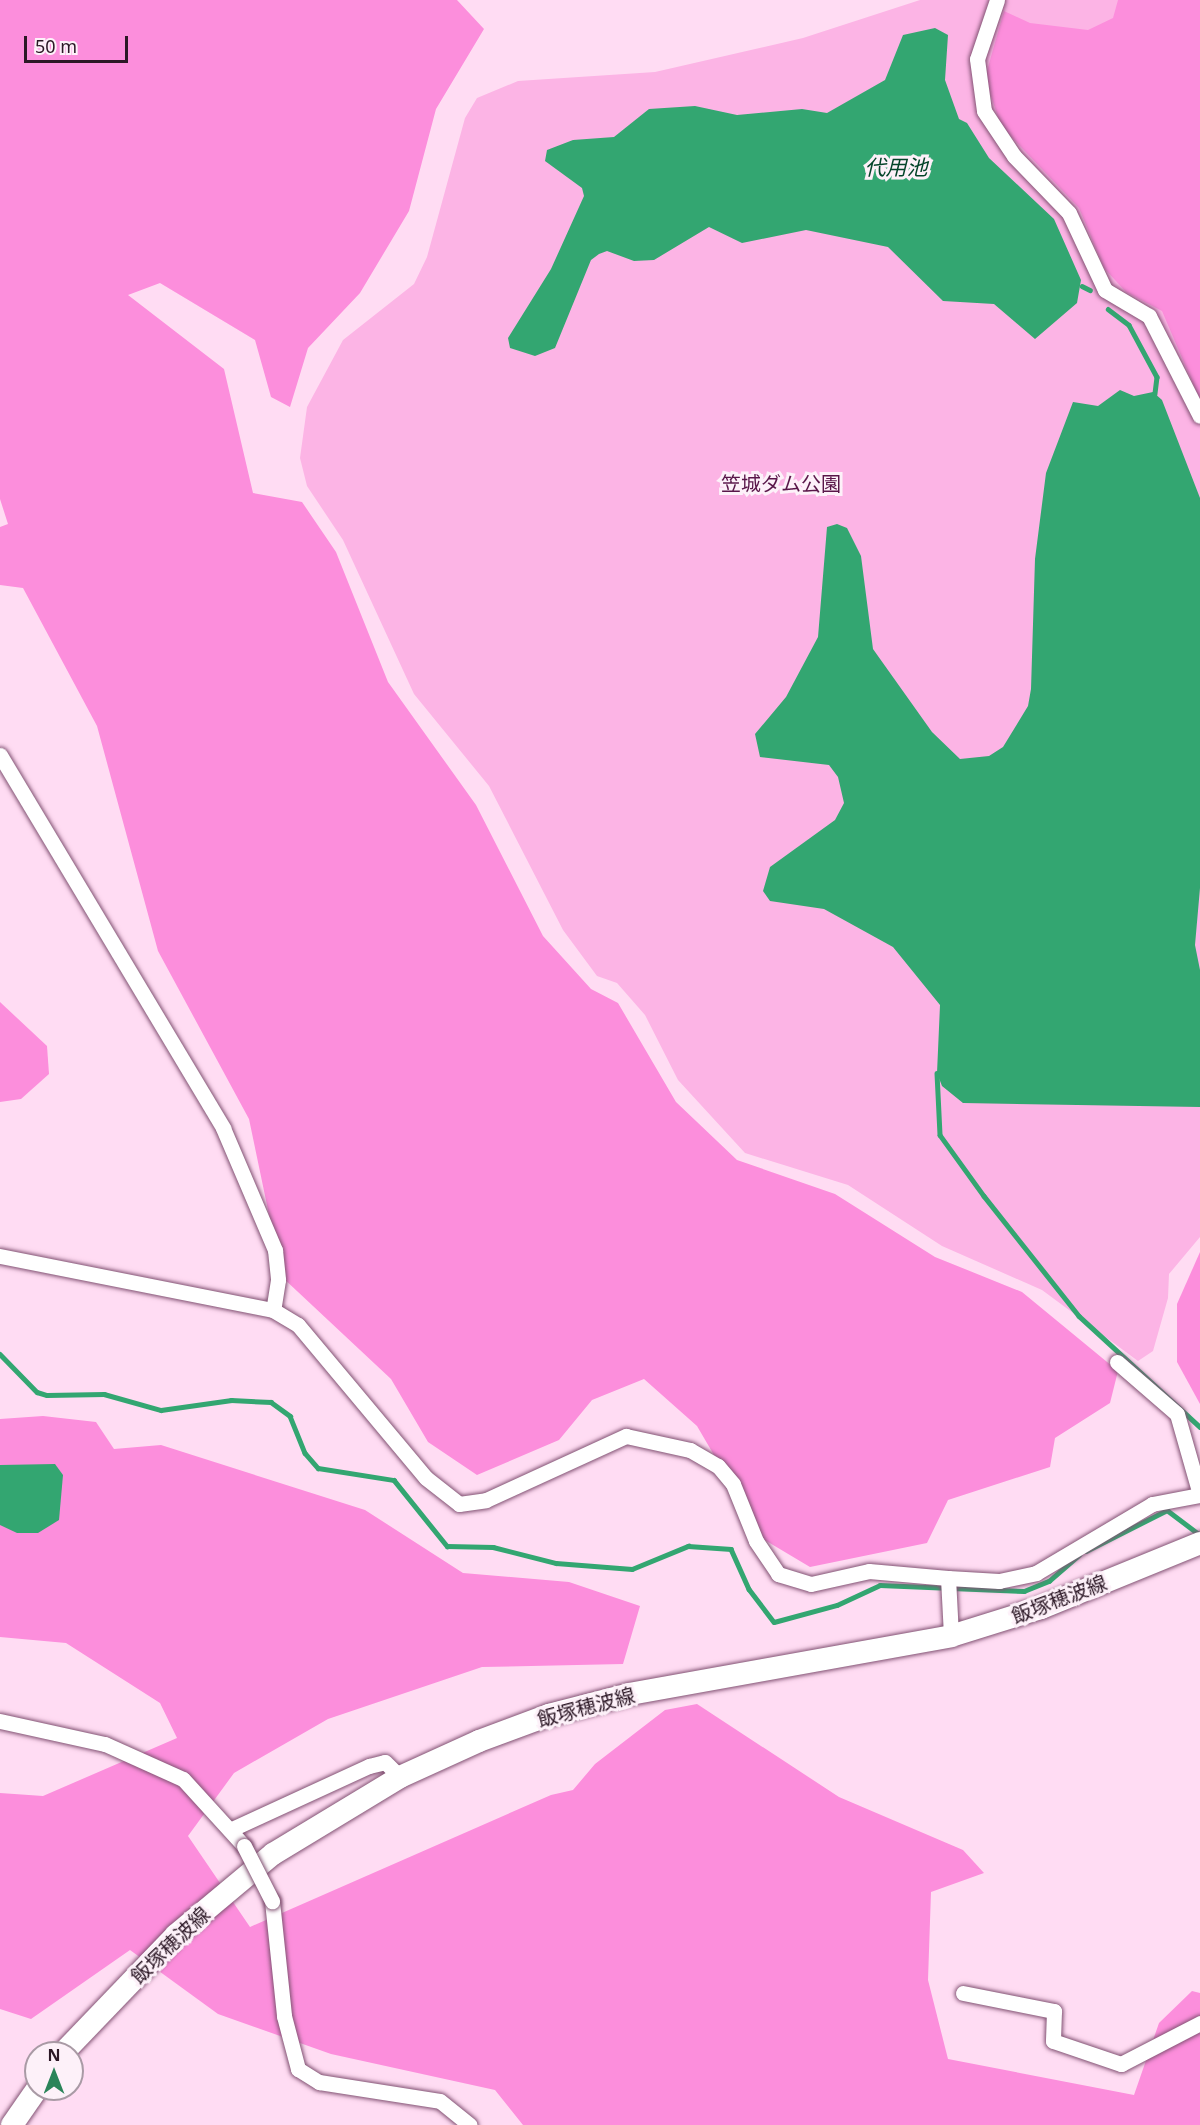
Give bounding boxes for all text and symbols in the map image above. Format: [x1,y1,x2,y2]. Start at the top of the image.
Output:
scale bar [27,24,130,62]
text: 50 m [35,34,77,58]
water label: 代用池 [865,154,927,180]
park label: 笠城ダム公園 [721,471,841,495]
street label: 飯塚穂波線 [1008,1570,1110,1628]
street label: 飯塚穂波線 [535,1682,637,1732]
street label: 飯塚穂波線 [126,1902,214,1988]
north arrow [24,2041,84,2101]
text: N [47,2044,61,2066]

